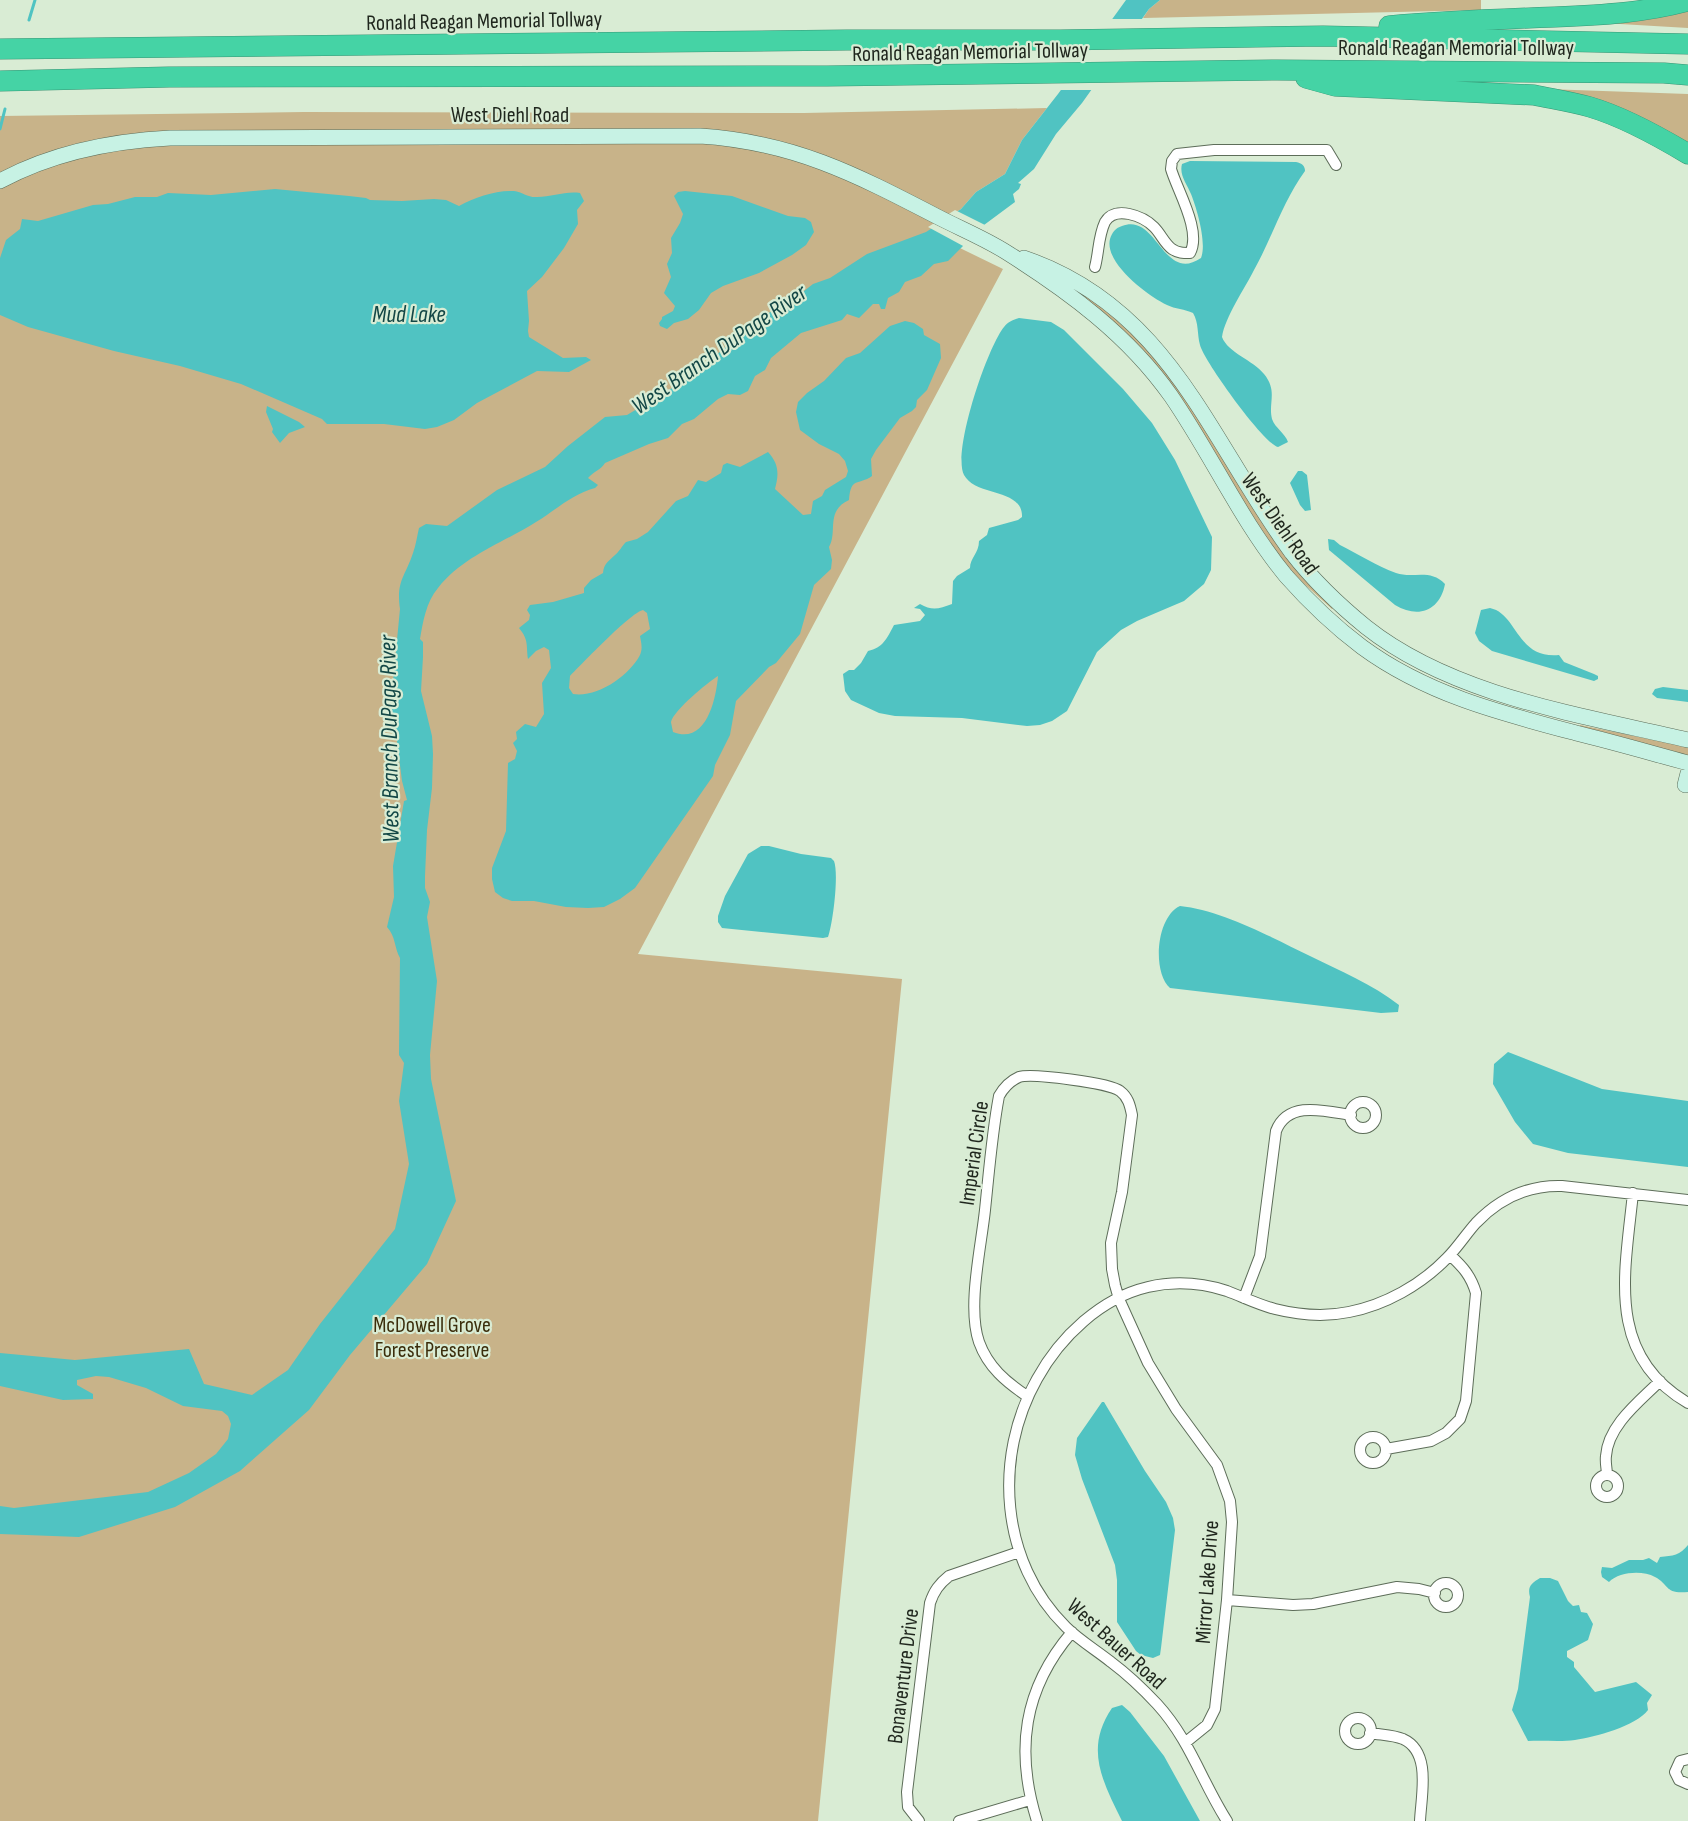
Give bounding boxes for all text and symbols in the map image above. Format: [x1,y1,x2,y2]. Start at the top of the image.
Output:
street label: Ronald Reagan Memorial Tollway [366,6,603,37]
street label: Ronald Reagan Memorial Tollway [1338,35,1575,62]
street label: Ronald Reagan Memorial Tollway [852,37,1089,68]
street label: West Diehl Road [451,102,569,129]
water label: West Branch DuPage River [626,277,814,421]
water label: Mud Lake [372,300,446,329]
street label: West Diehl Road [1235,468,1325,580]
water label: West Branch DuPage River [373,634,406,843]
street label: Imperial Circle [954,1099,995,1207]
park label: McDowell Grove Forest Preserve [373,1312,491,1364]
street label: Mirror Lake Drive [1190,1519,1225,1645]
street label: West Bauer Road [1061,1593,1171,1696]
street label: Bonaventure Drive [882,1607,925,1745]

